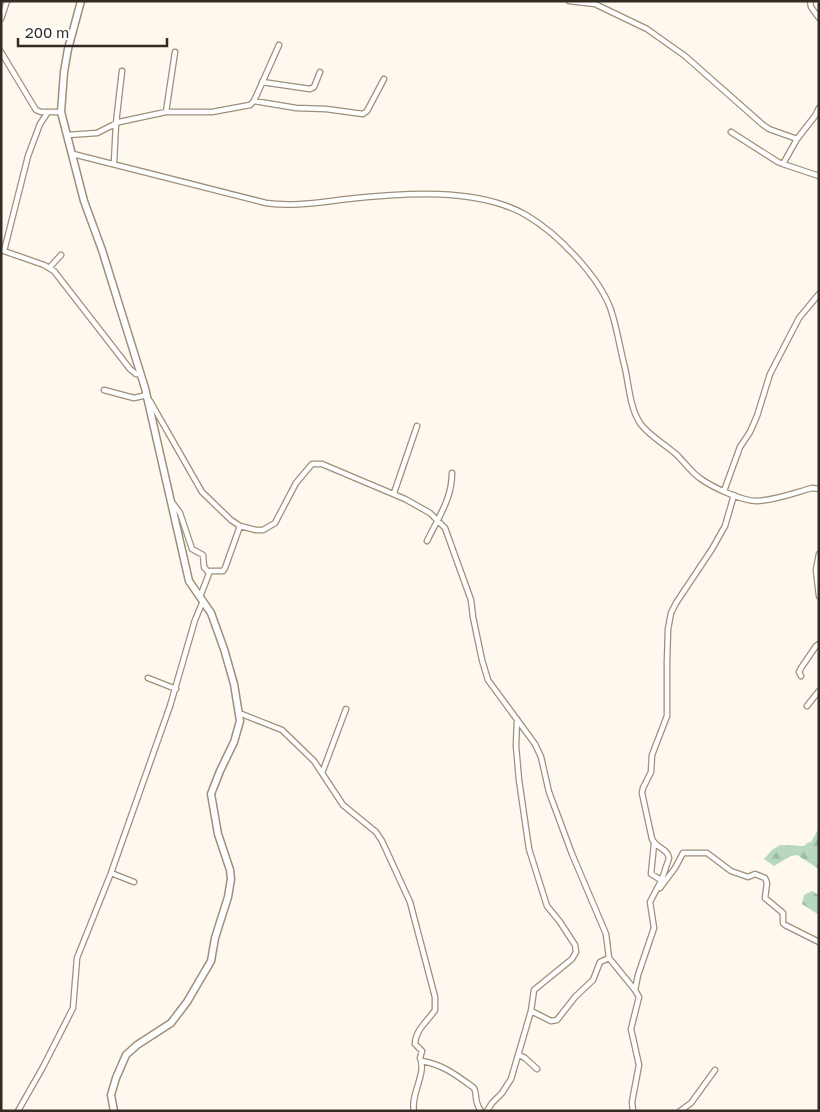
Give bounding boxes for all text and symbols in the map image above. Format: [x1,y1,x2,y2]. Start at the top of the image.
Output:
scale bar [18,15,166,47]
text: 200 m [25,23,69,41]

